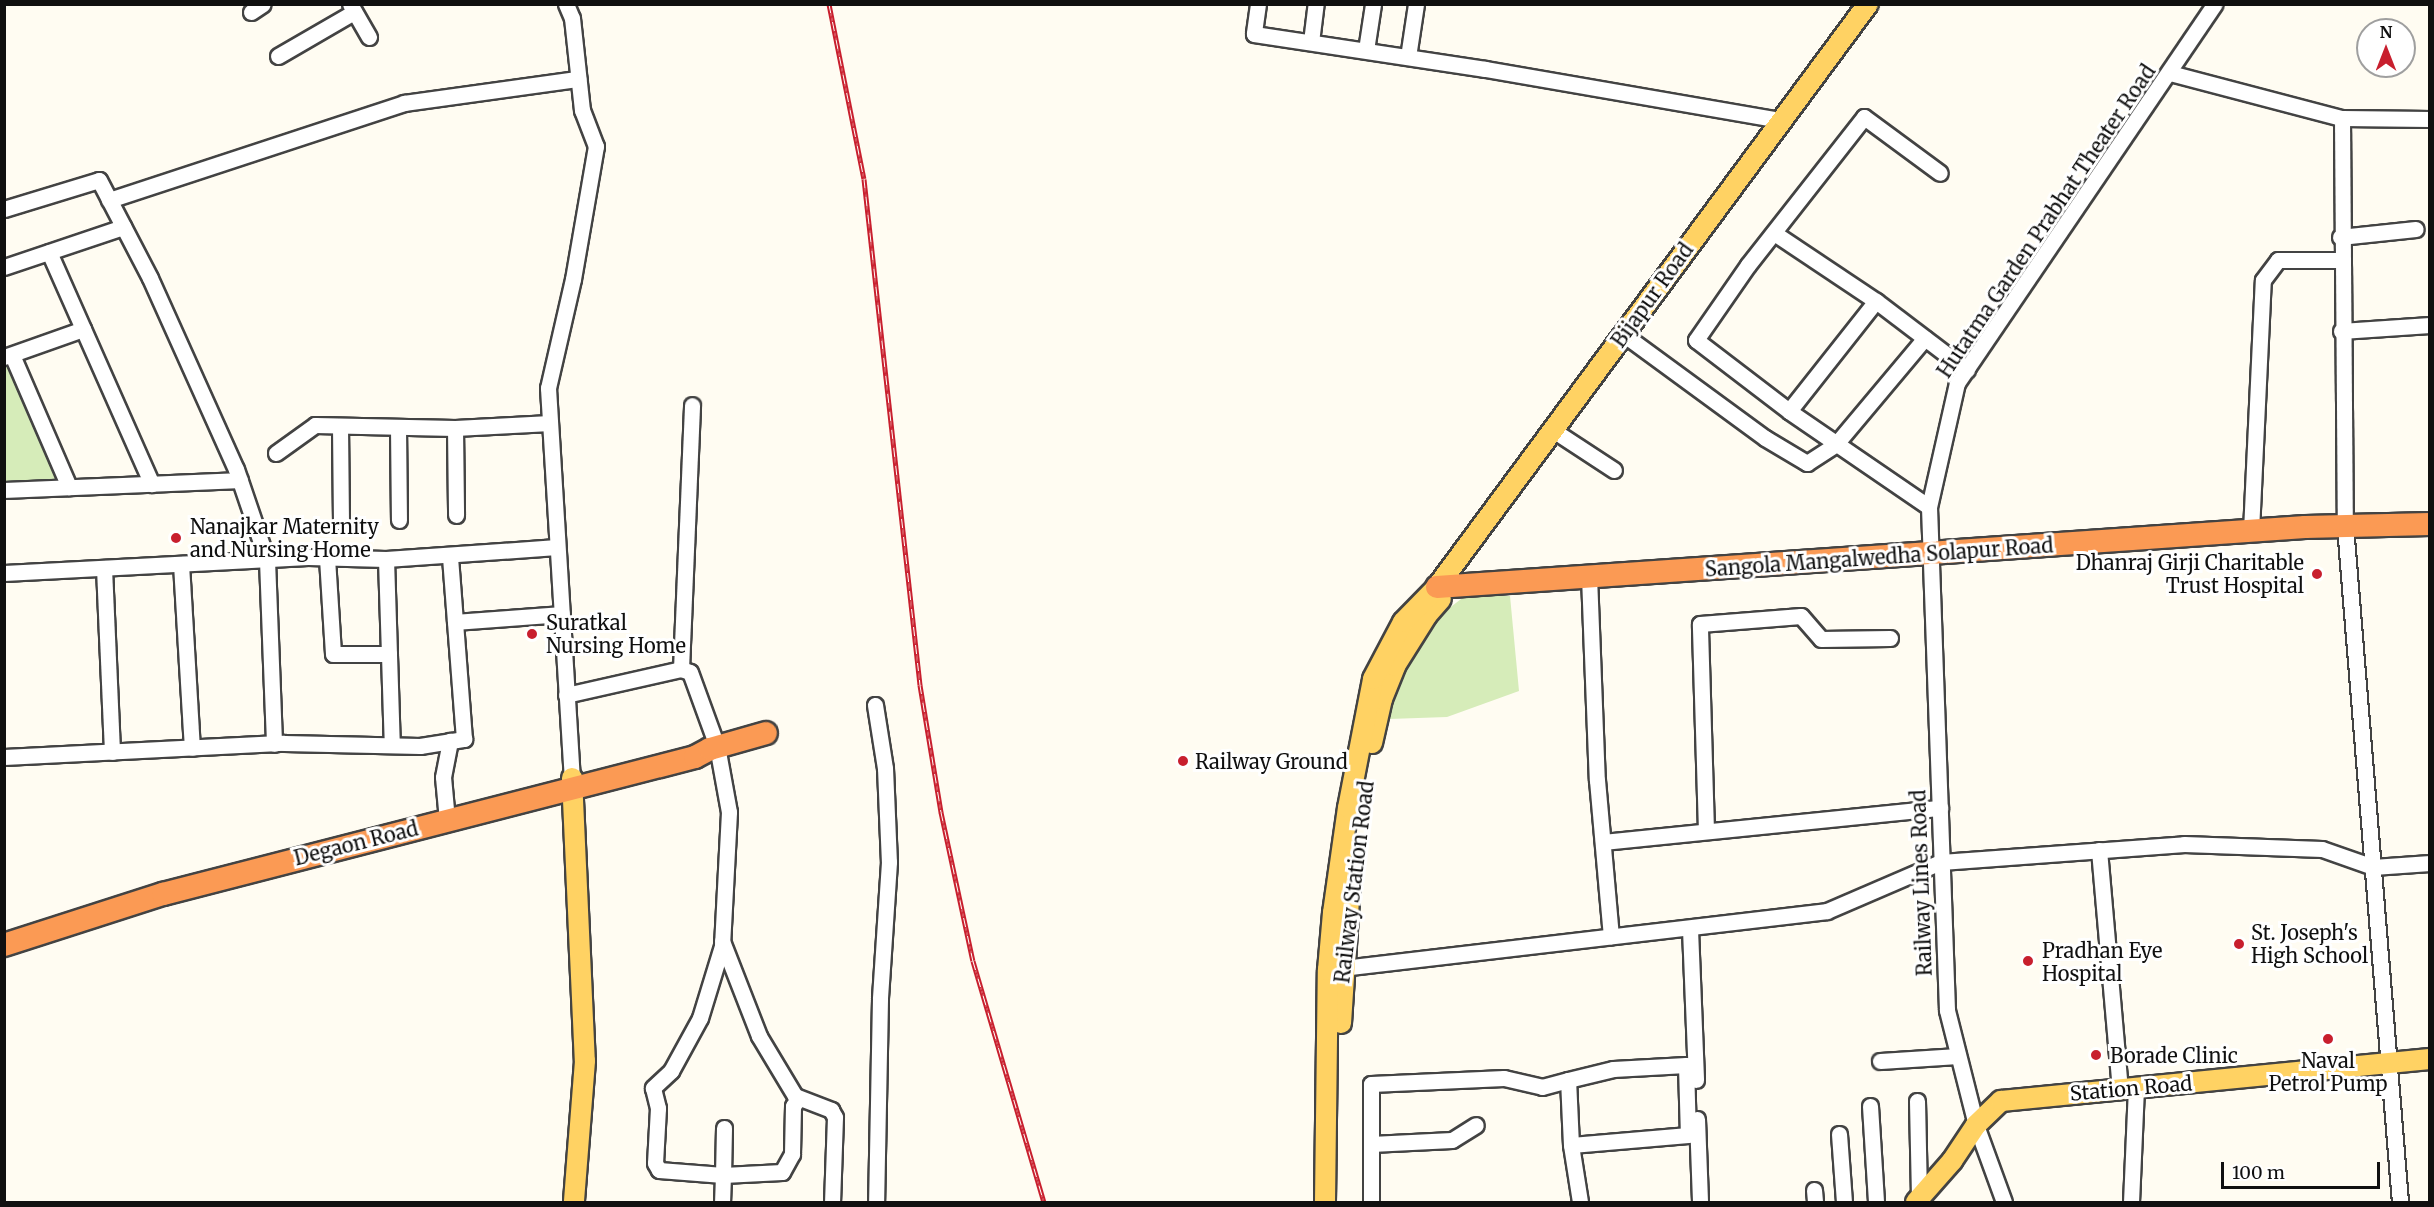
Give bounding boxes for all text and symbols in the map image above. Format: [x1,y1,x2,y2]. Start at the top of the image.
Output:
north arrow [2356,18,2416,78]
text: N [2380,22,2392,42]
street label: Hutatma Garden Prabhat Theater Road [1932,60,2160,382]
street label: Bijapur Road [1606,238,1698,352]
place label: Nanajkar Maternity and Nursing Home [190,514,379,561]
marker: Nanajkar Maternity and Nursing Home [167,529,185,547]
street label: Sangola Mangalwedha Solapur Road [1704,533,2054,581]
place label: Dhanraj Girji Charitable Trust Hospital [2076,550,2304,597]
marker: Dhanraj Girji Charitable Trust Hospital [2308,565,2326,583]
place label: Suratkal Nursing Home [546,610,686,657]
marker: Suratkal Nursing Home [523,625,541,643]
place label: Railway Ground [1195,749,1348,773]
marker: Railway Ground [1176,754,1190,768]
street label: Railway Station Road [1330,780,1378,984]
street label: Railway Lines Road [1906,789,1936,977]
street label: Degaon Road [291,816,421,870]
place label: St. Joseph's High School [2251,921,2368,968]
marker: St. Joseph's High School [2232,937,2246,951]
place label: Pradhan Eye Hospital [2042,938,2162,985]
marker: Pradhan Eye Hospital [2019,952,2037,970]
marker: Naval Petrol Pump [2321,1032,2335,1046]
place label: Borade Clinic [2110,1043,2238,1067]
marker: Borade Clinic [2087,1046,2105,1064]
place label: Naval Petrol Pump [2268,1048,2388,1095]
street label: Station Road [2069,1071,2193,1105]
scale bar [2224,1150,2383,1188]
text: 100 m [2232,1161,2285,1184]

